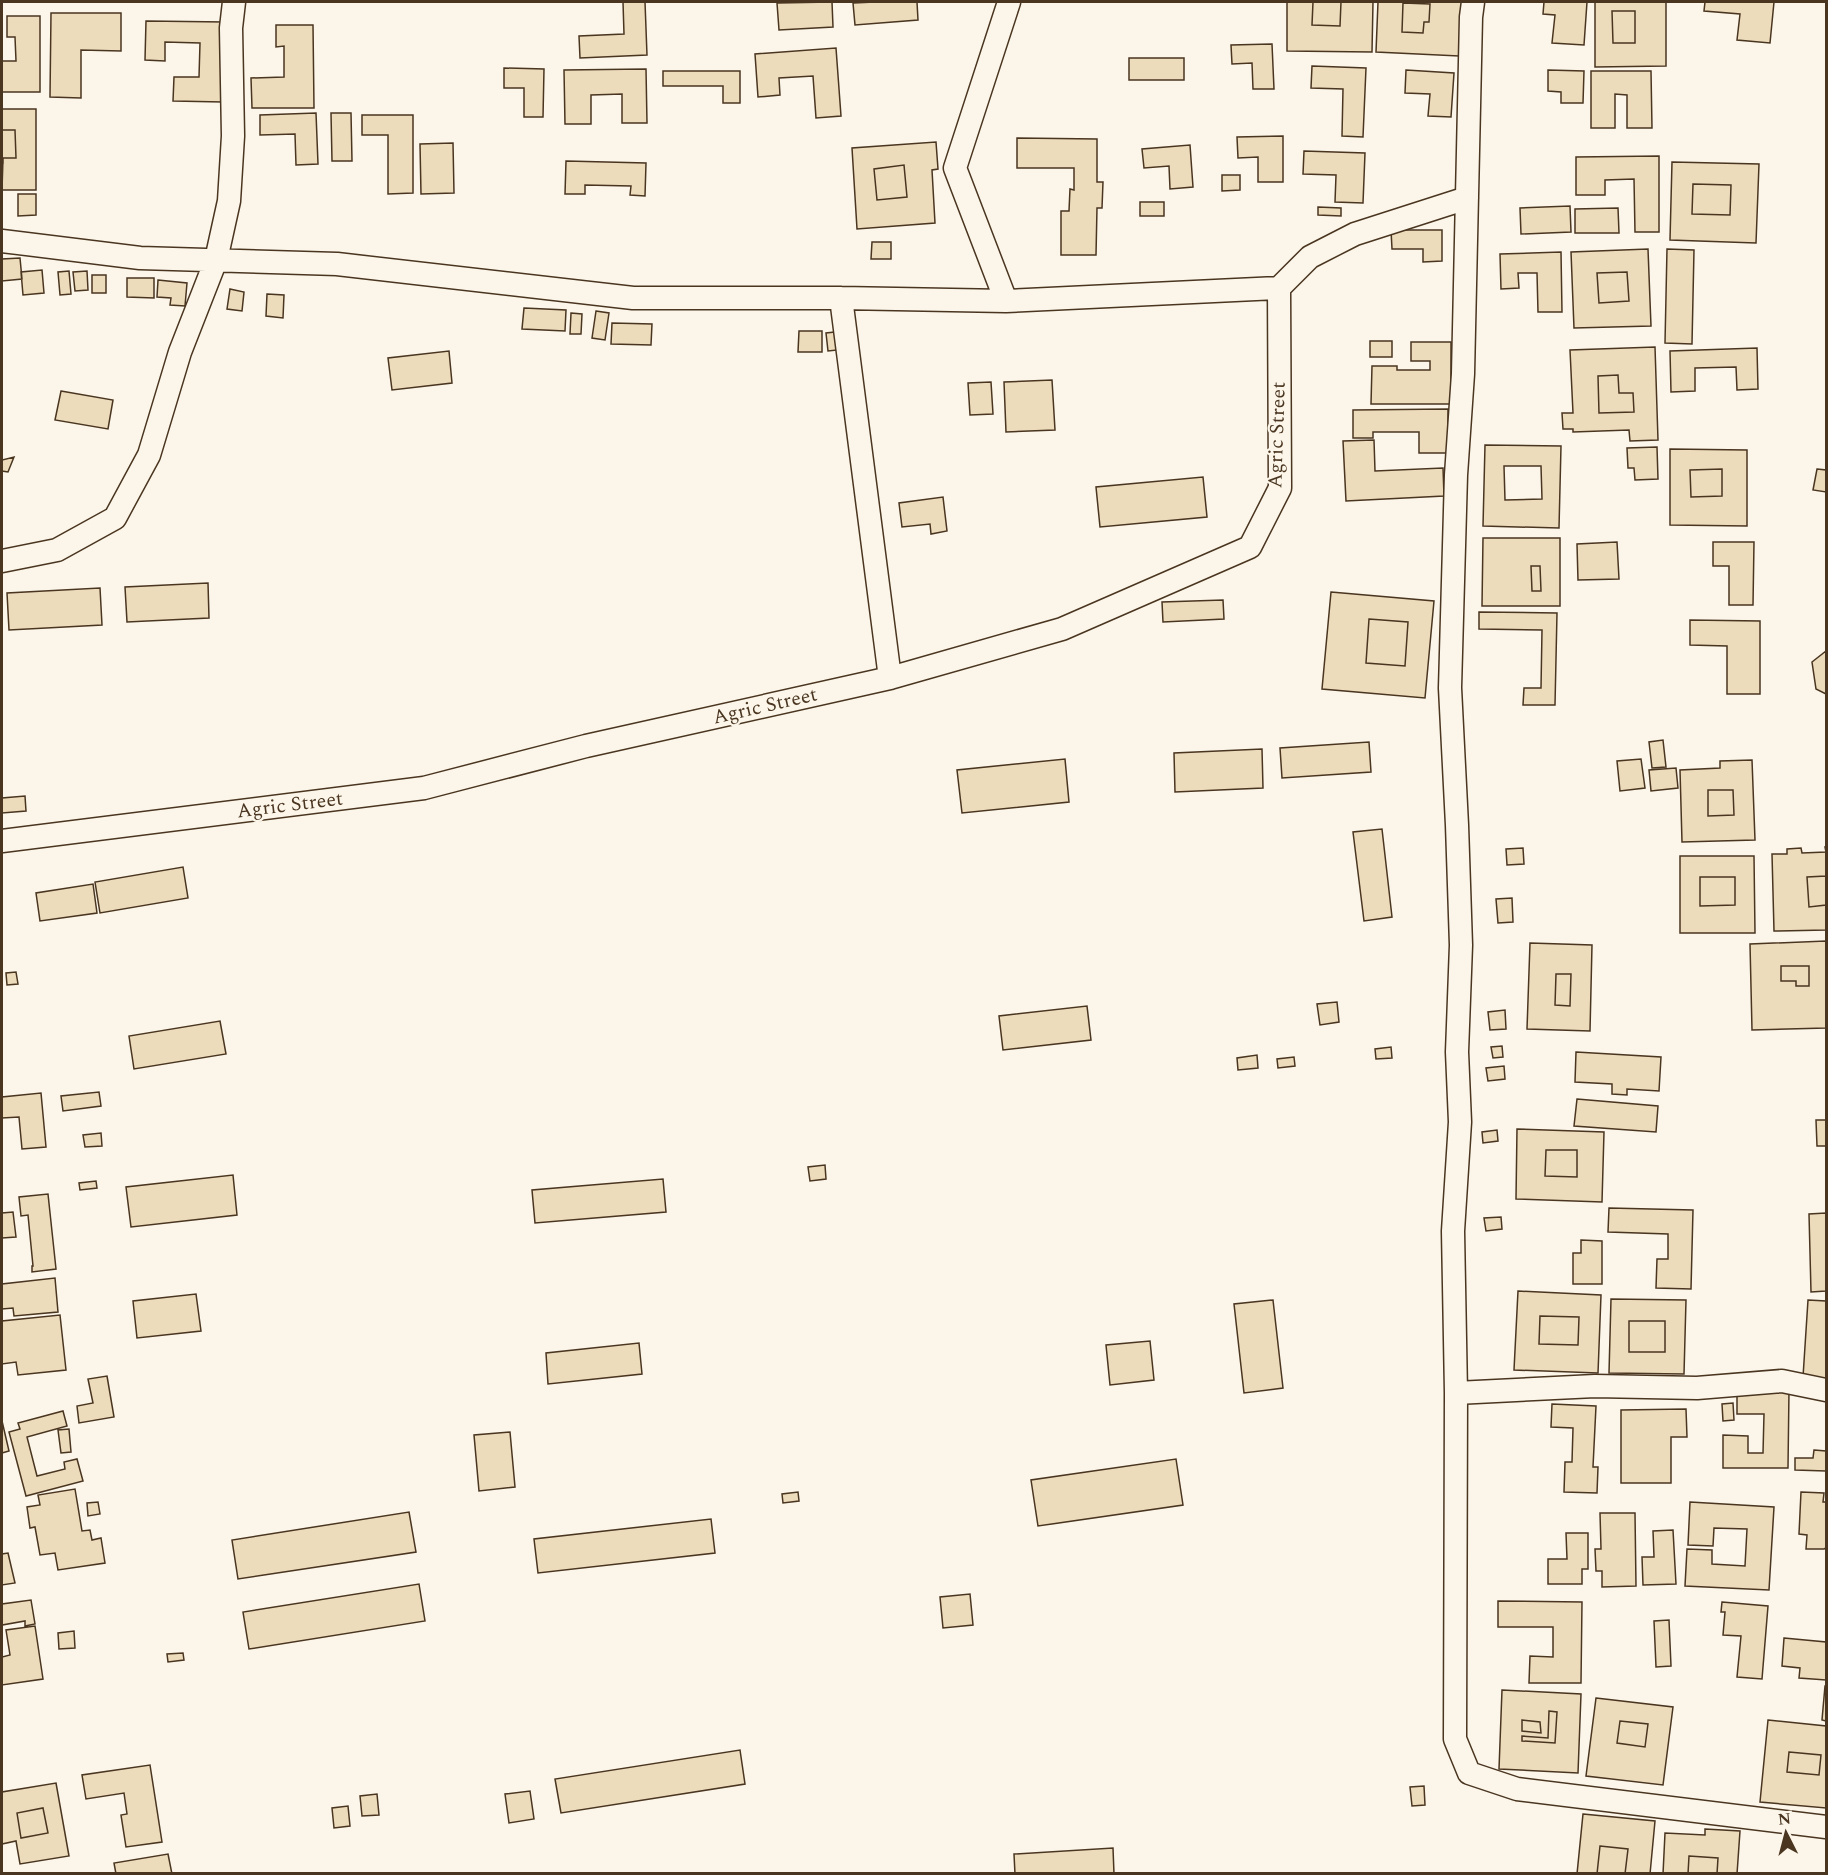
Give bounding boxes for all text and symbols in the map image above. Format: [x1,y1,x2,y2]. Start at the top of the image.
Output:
street label: Agric Street [1260,381,1294,489]
street label: Agric Street [710,679,820,733]
street label: Agric Street [235,784,345,826]
north arrow [1756,1803,1816,1863]
text: N [1777,1806,1792,1832]

